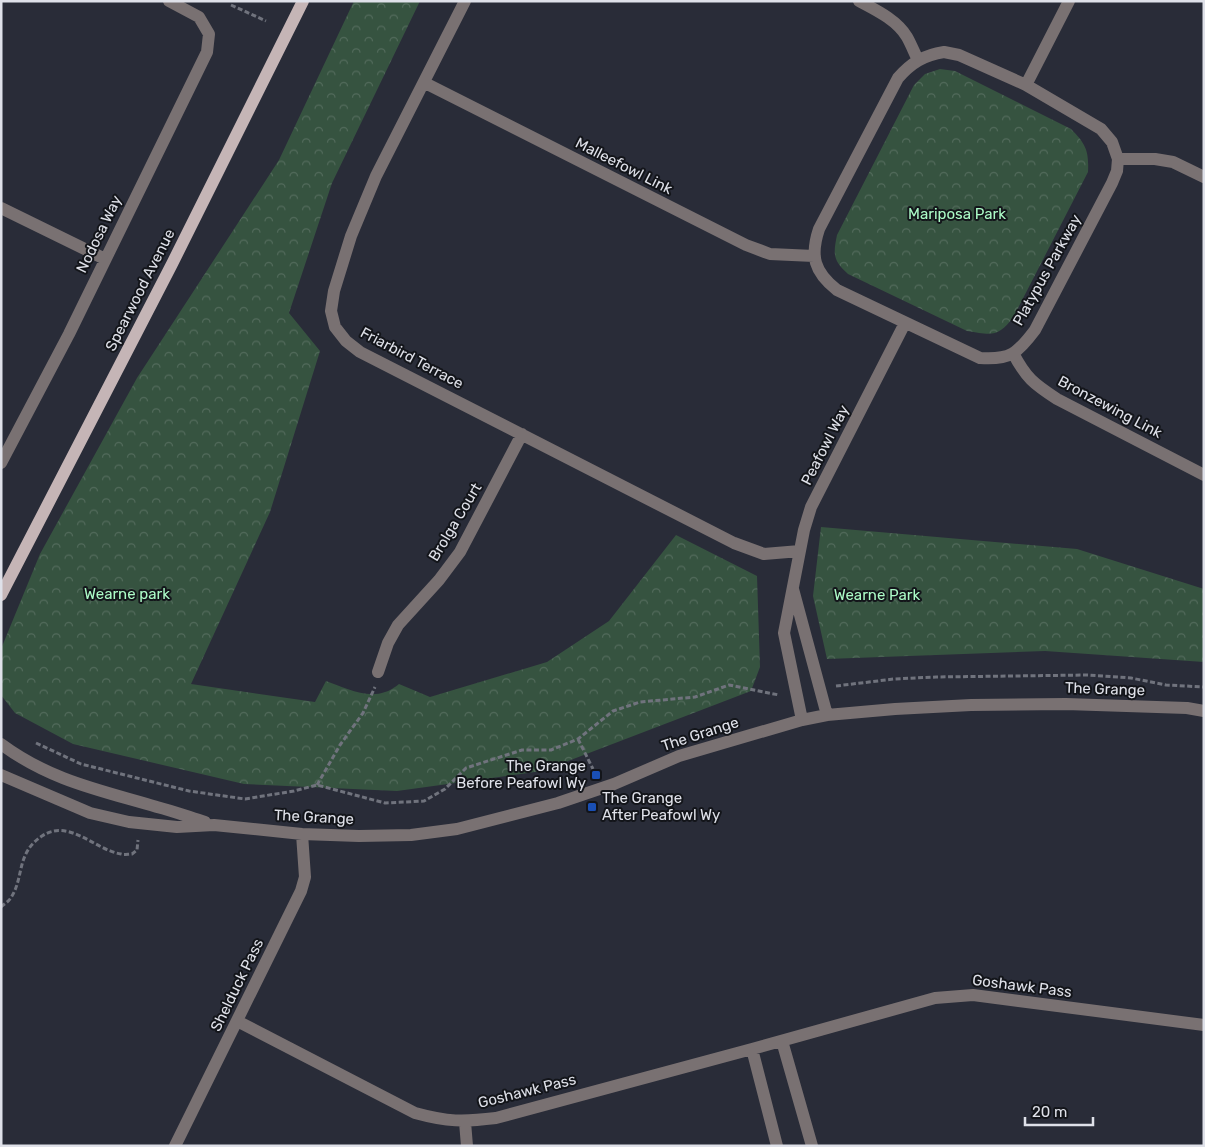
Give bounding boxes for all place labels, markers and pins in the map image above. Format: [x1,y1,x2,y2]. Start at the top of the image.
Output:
place label: The Grange Before Peafowl Wy [456,757,586,792]
marker: The Grange Before Peafowl Wy [590,769,602,781]
place label: The Grange After Peafowl Wy [602,789,720,824]
marker: The Grange After Peafowl Wy [586,801,598,813]

